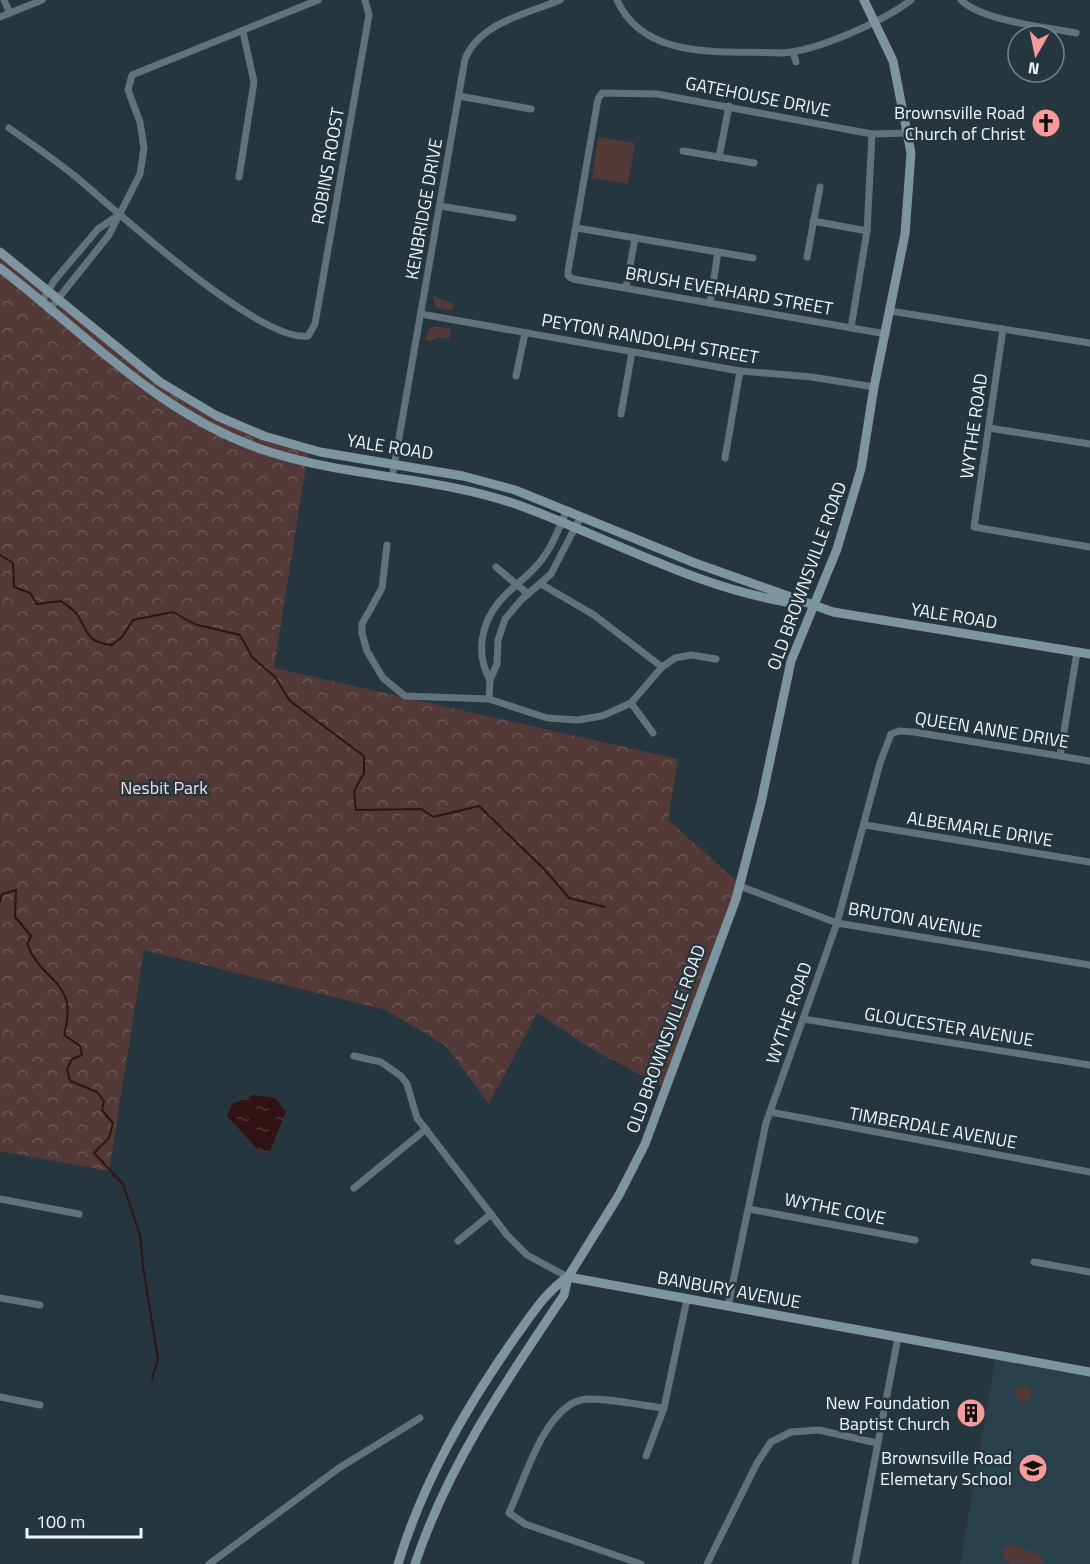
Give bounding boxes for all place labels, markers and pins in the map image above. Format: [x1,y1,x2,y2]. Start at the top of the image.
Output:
place label: Brownsville Road Church of Christ [894,99,1026,147]
church icon: Brownsville Road Church of Christ [1030,107,1062,139]
place label: New Foundation Baptist Church [825,1389,950,1437]
building icon: New Foundation Baptist Church [955,1397,987,1429]
place label: Brownsville Road Elemetary School [880,1444,1012,1492]
school or university icon: Brownsville Road Elemetary School [1017,1452,1049,1484]

